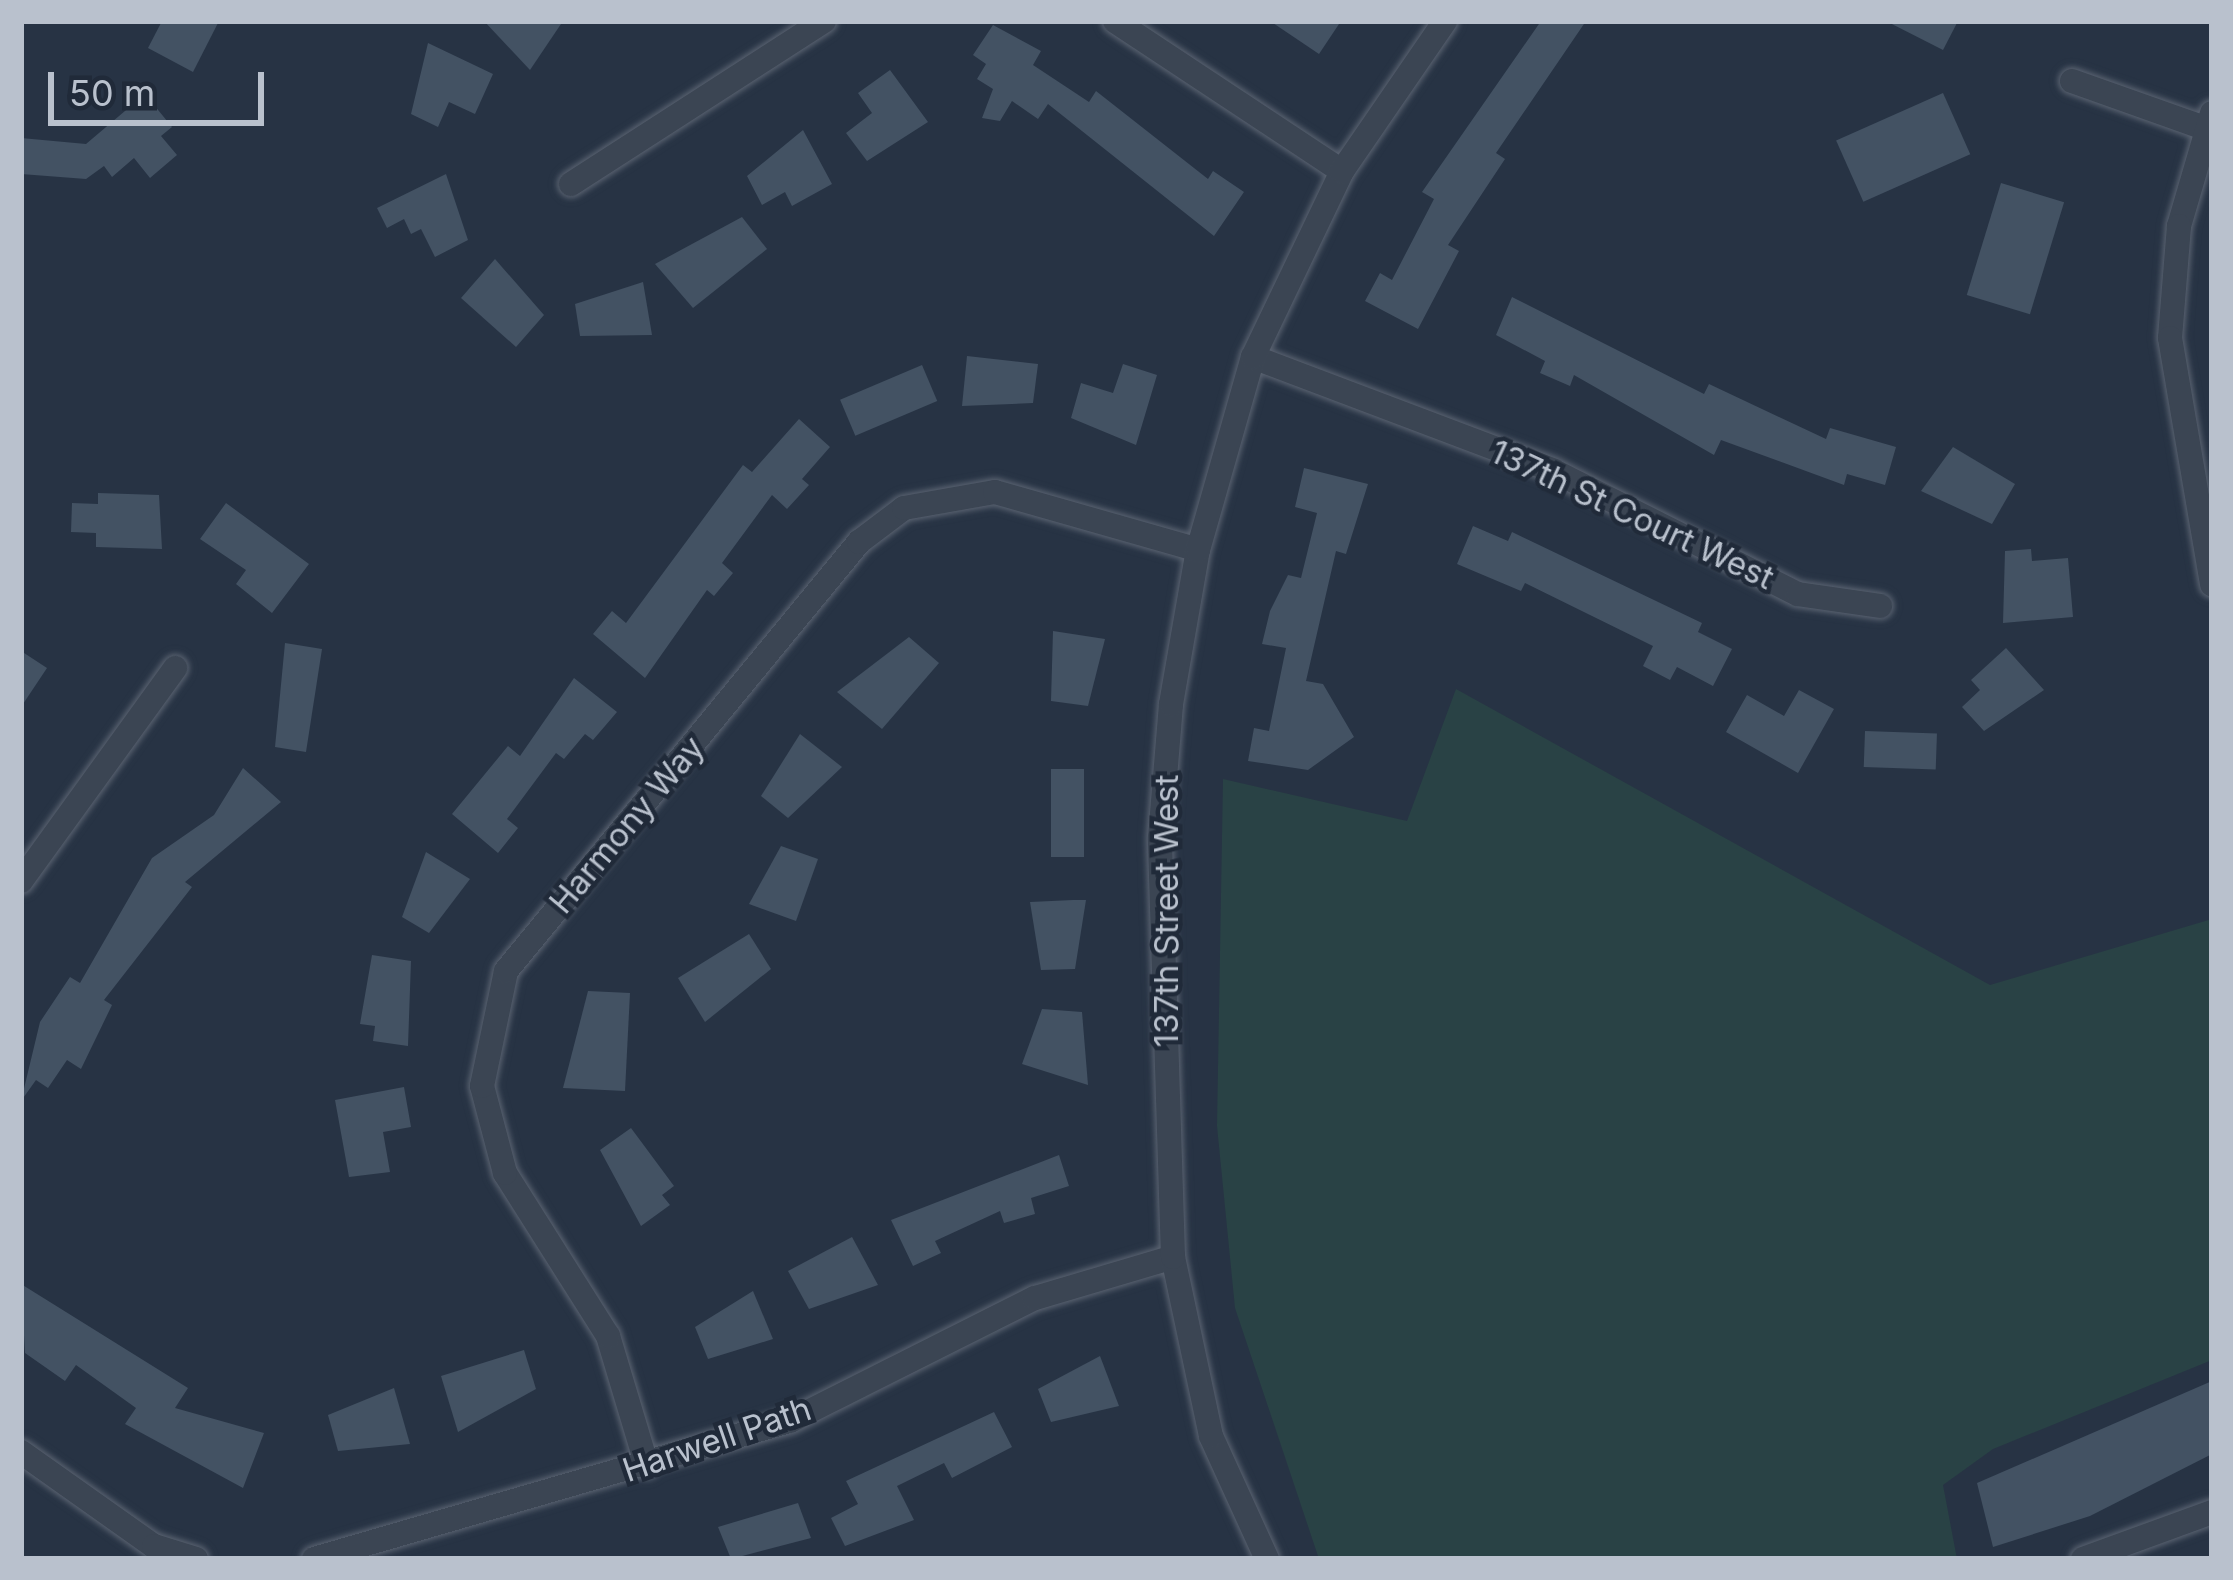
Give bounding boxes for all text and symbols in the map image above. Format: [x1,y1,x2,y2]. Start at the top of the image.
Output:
scale bar [54,48,270,122]
text: 50 m [69,71,155,115]
street label: 137th St Court West [1484,432,1780,598]
street label: Harmony Way [541,728,713,922]
street label: 137th Street West [1147,775,1187,1047]
street label: Harwell Path [618,1389,816,1491]

